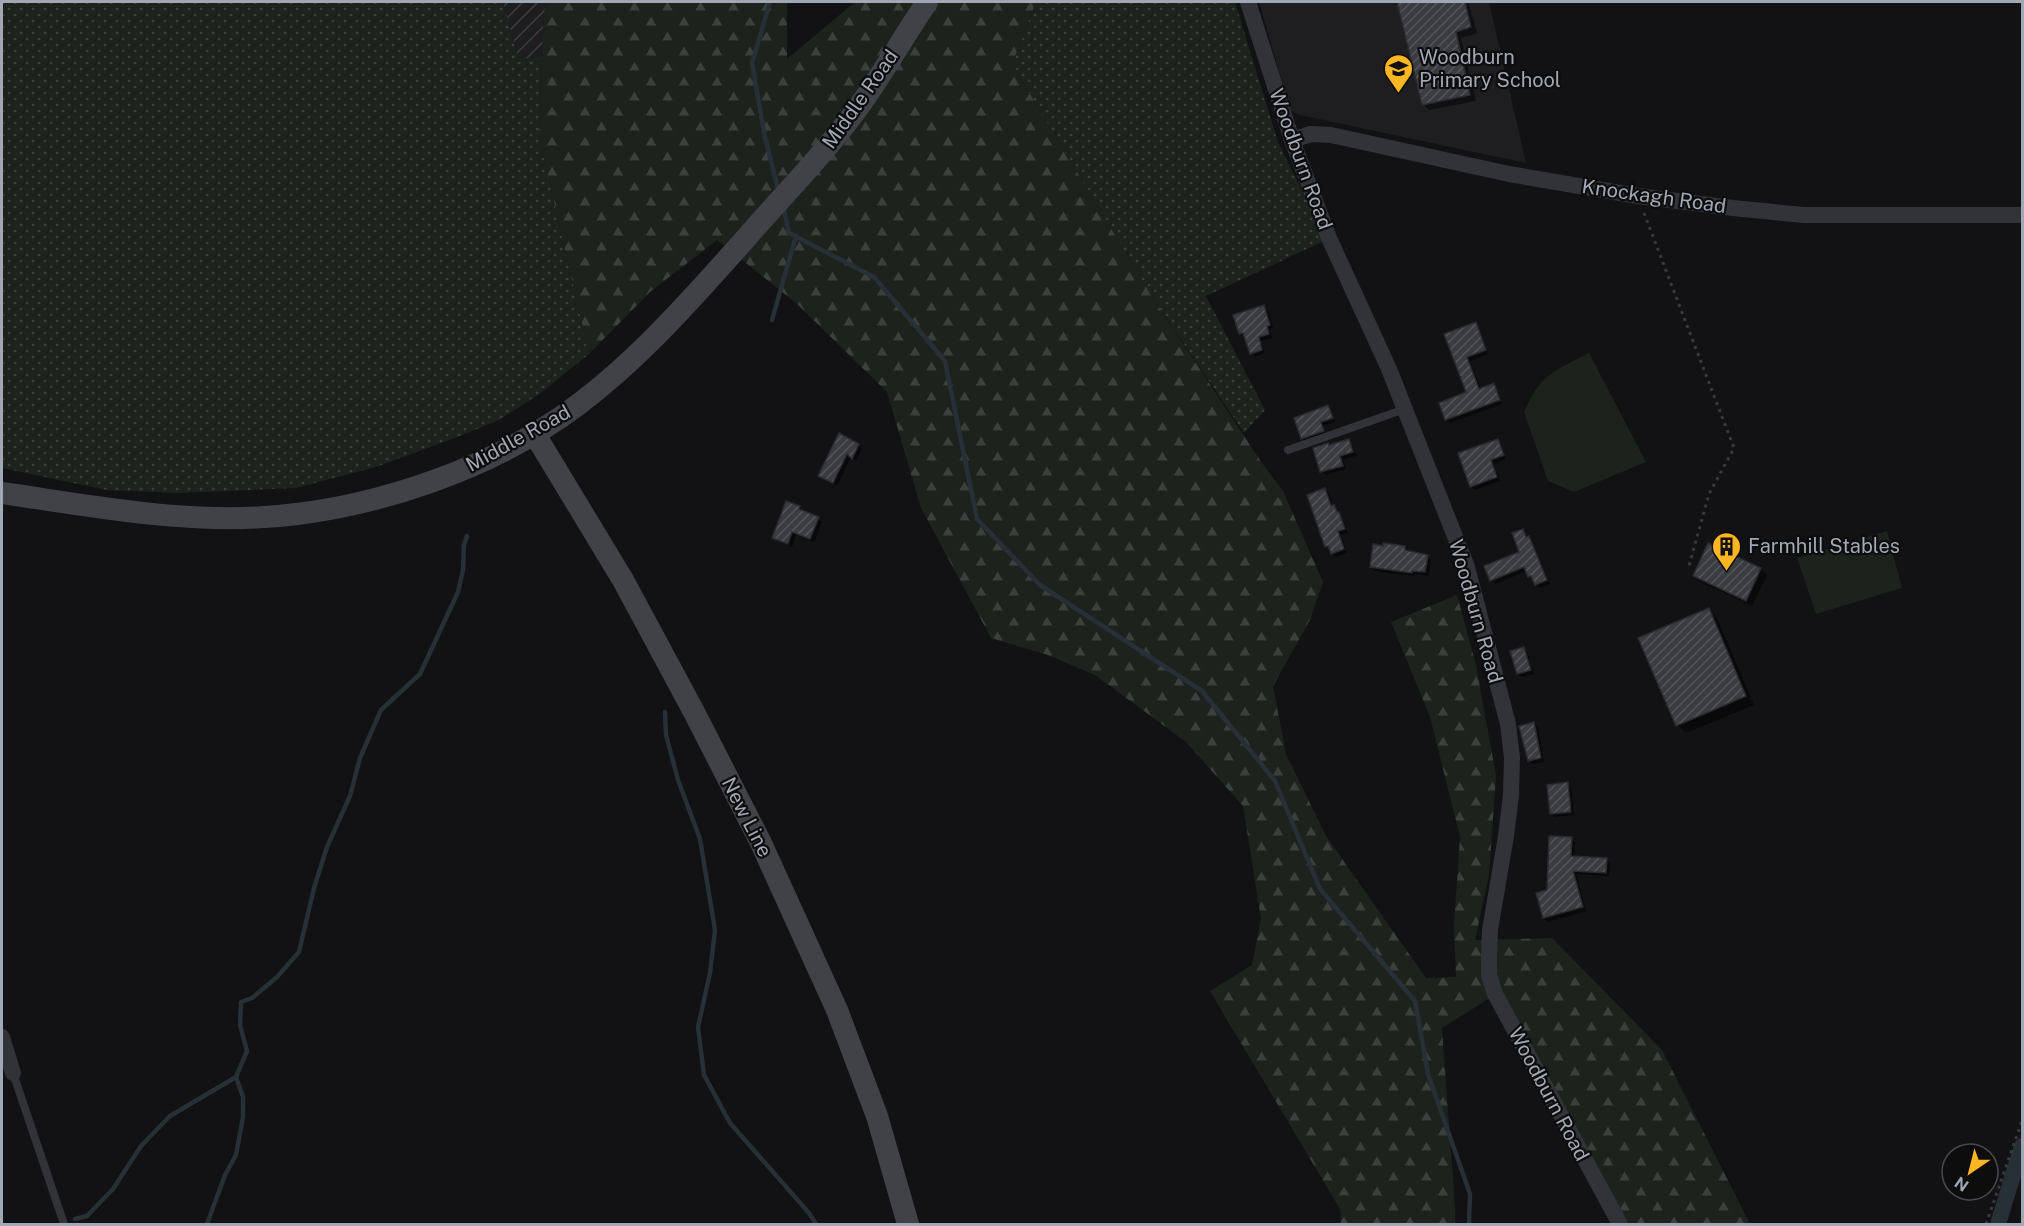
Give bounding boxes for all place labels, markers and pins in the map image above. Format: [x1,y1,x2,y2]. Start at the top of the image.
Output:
place label: Woodburn Primary School [1419,45,1561,92]
school or university icon: Woodburn Primary School [1382,52,1414,94]
building icon: Farmhill Stables [1711,530,1743,572]
place label: Farmhill Stables [1748,534,1900,558]

